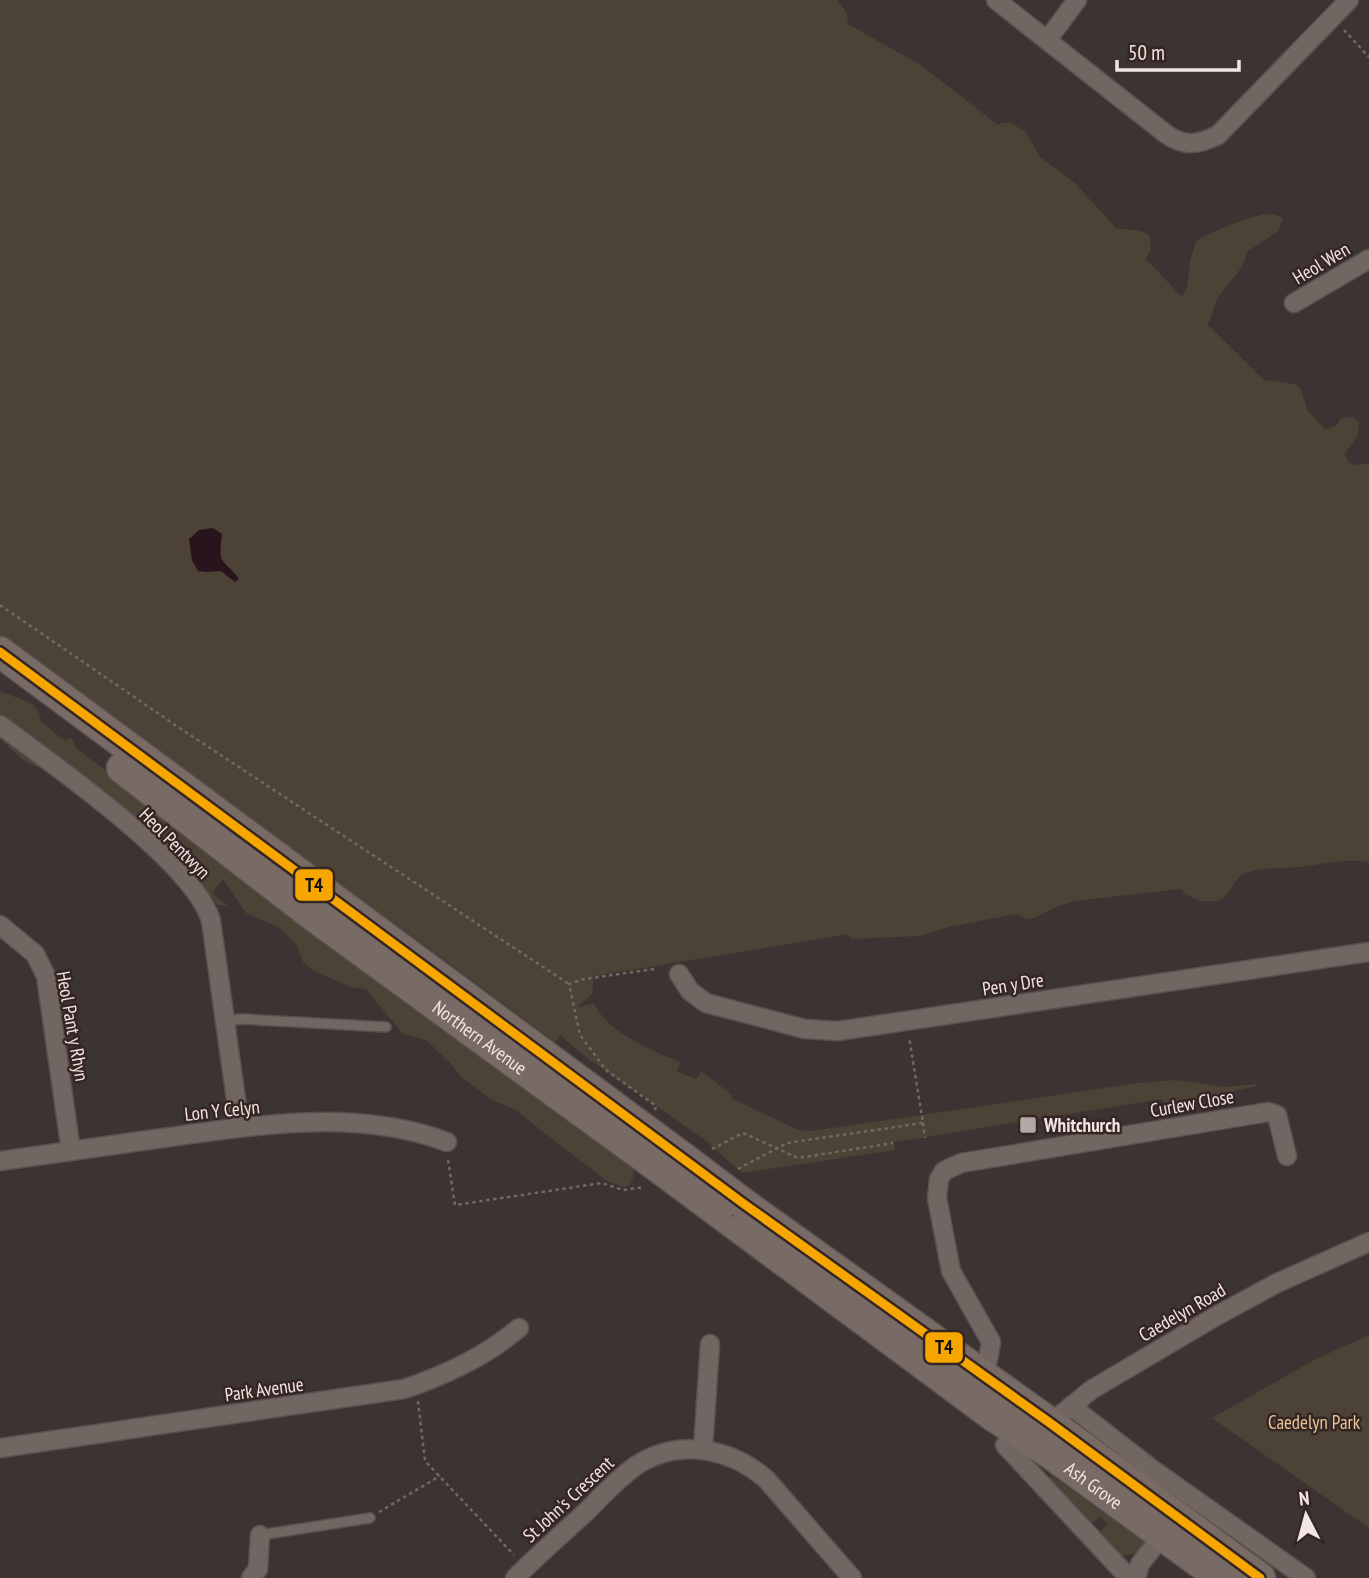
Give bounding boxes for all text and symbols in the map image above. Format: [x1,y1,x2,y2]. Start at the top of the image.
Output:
scale bar [1117,28,1240,72]
text: 50 m [1128,39,1165,66]
street label: Heol Wen [1288,237,1354,289]
street label: Heol Pentwyn [134,802,216,884]
line badge: T4 [294,868,334,902]
text: T4 [305,873,323,897]
street label: Pen y Dre [981,967,1046,1001]
street label: Heol Pant y Rhyn [52,969,94,1083]
street label: Northern Avenue [428,995,532,1080]
street label: Curlew Close [1148,1084,1236,1122]
street label: Lon Y Celyn [183,1094,261,1126]
place label: Whitchurch [1043,1113,1120,1137]
marker: Whitchurch [1018,1115,1038,1135]
street label: Caedelyn Road [1134,1278,1230,1346]
line badge: T4 [924,1331,964,1364]
text: T4 [935,1335,953,1359]
street label: Park Avenue [223,1372,305,1406]
park label: Caedelyn Park [1268,1410,1361,1434]
street label: St John's Crescent [518,1450,619,1547]
street label: Ash Grove [1060,1456,1127,1514]
north arrow [1271,1480,1341,1550]
text: N [1298,1486,1311,1511]

